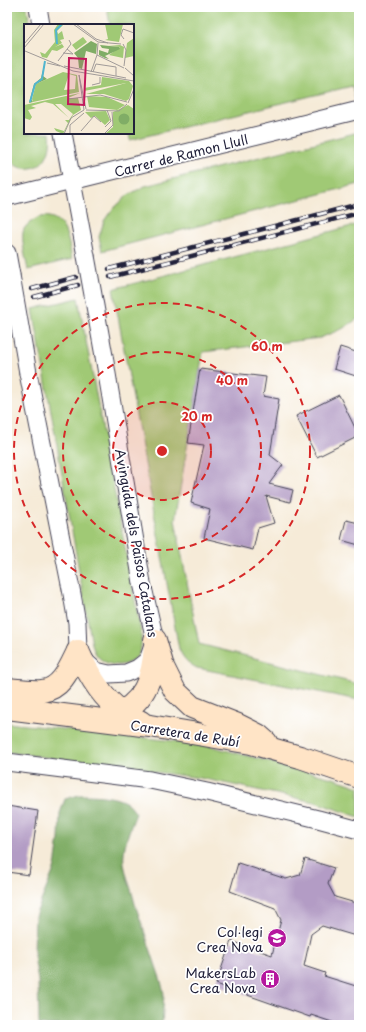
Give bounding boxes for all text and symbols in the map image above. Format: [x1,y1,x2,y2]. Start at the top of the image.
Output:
inset map [24,24,134,134]
street label: Carrer de Ramon Llull [112,129,250,181]
text: 60 m [251,337,283,355]
text: 40 m [216,371,248,389]
text: 20 m [181,407,213,425]
centre of rings [155,444,169,458]
street label: Avinguda dels Països Catalans [111,447,163,639]
street label: Carretera de Rubí [129,715,241,751]
place label: Col·legi Crea Nova [196,922,263,956]
school or university icon: Col·legi Crea Nova [266,927,288,949]
place label: MakersLab Crea Nova [186,963,256,997]
building icon: MakersLab Crea Nova [259,968,281,990]

